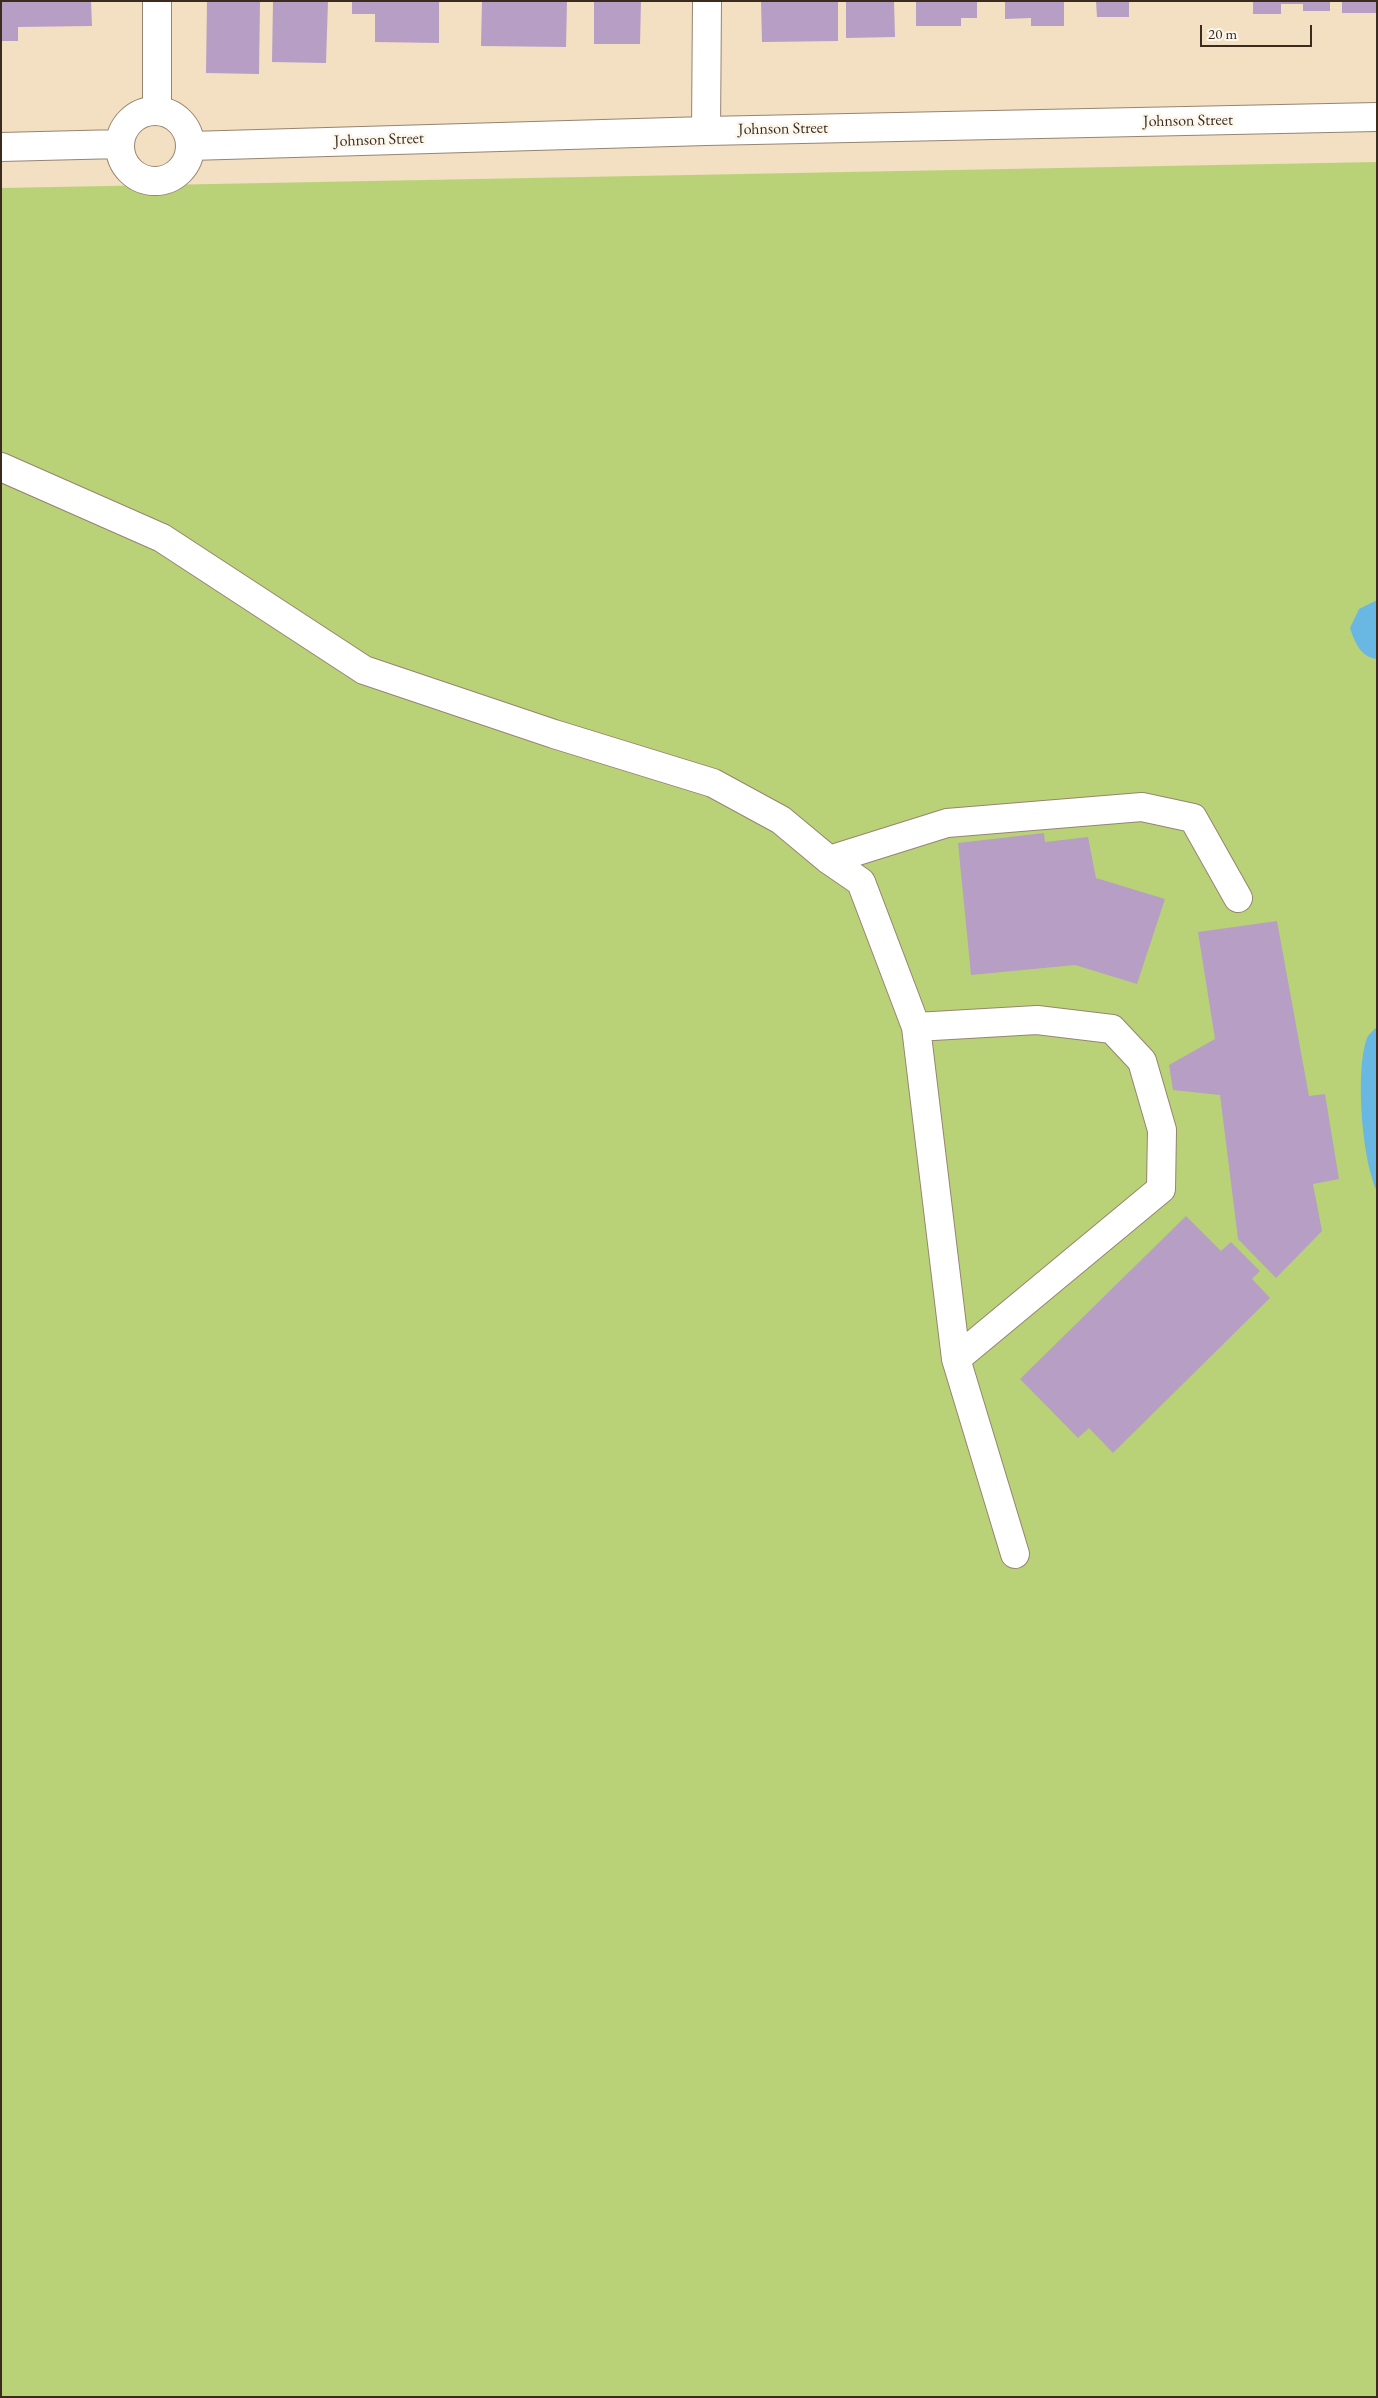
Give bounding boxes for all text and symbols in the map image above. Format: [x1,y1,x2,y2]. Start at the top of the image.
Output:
scale bar [1203,15,1316,47]
text: 20 m [1208,24,1237,43]
street label: Johnson Street [1143,111,1233,131]
street label: Johnson Street [738,119,828,139]
street label: Johnson Street [334,129,424,151]

